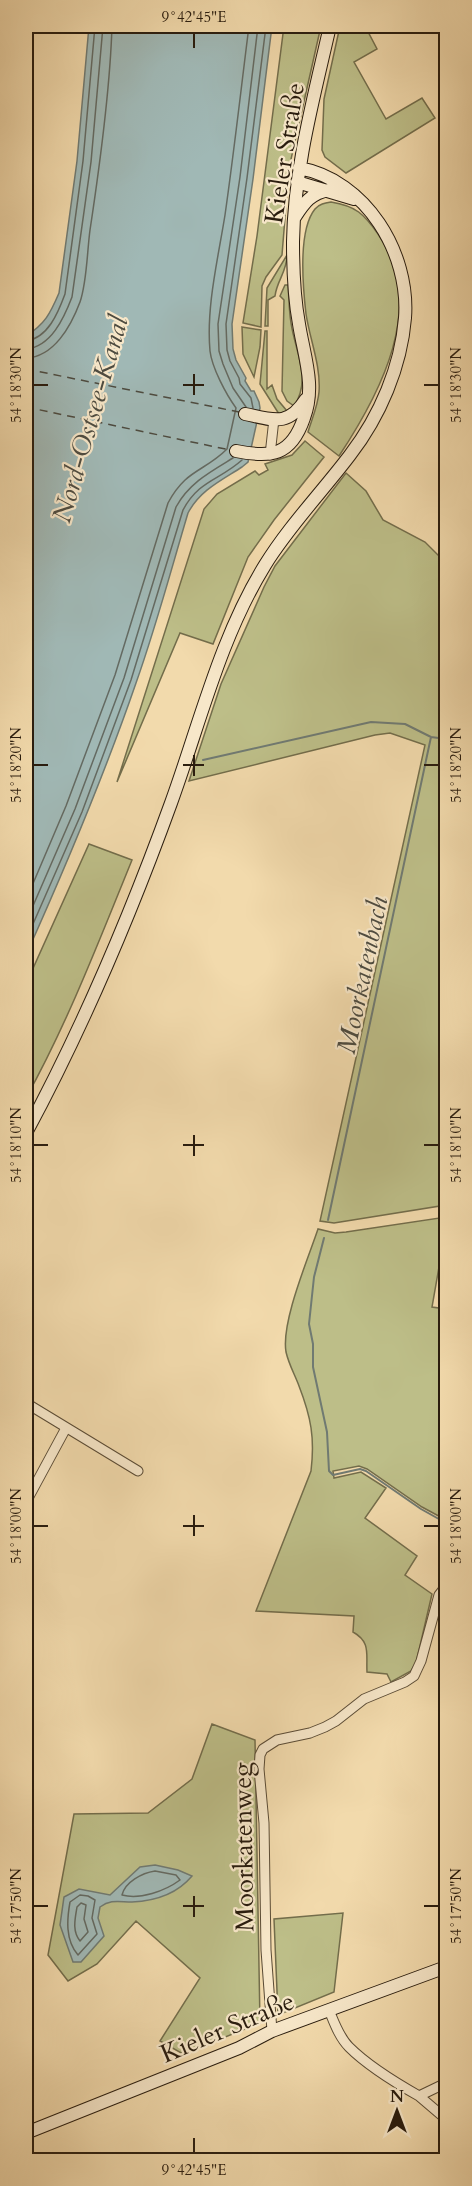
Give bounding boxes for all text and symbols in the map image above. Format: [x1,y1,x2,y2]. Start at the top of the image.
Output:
text: 9°42'45"E [162,7,226,27]
street label: Kieler Straße [256,80,313,226]
water label: Nord-Ostsee-Kanal [43,311,138,527]
text: 54°18'30"N [6,347,26,423]
text: 54°18'30"N [446,347,466,423]
text: 54°18'20"N [6,727,26,803]
text: 54°18'20"N [446,727,466,803]
water label: Moorkatenbach [328,893,397,1057]
text: 54°18'10"N [6,1107,26,1183]
text: 54°18'10"N [446,1107,466,1183]
text: 54°18'00"N [6,1488,26,1564]
text: 54°18'00"N [446,1488,466,1564]
street label: Moorkatenweg [225,1762,262,1932]
text: 54°17'50"N [6,1868,26,1944]
text: 54°17'50"N [446,1868,466,1944]
street label: Kieler Straße [155,1983,300,2071]
north arrow [367,2081,427,2141]
text: N [390,2086,404,2108]
text: 9°42'45"E [162,2160,226,2180]

